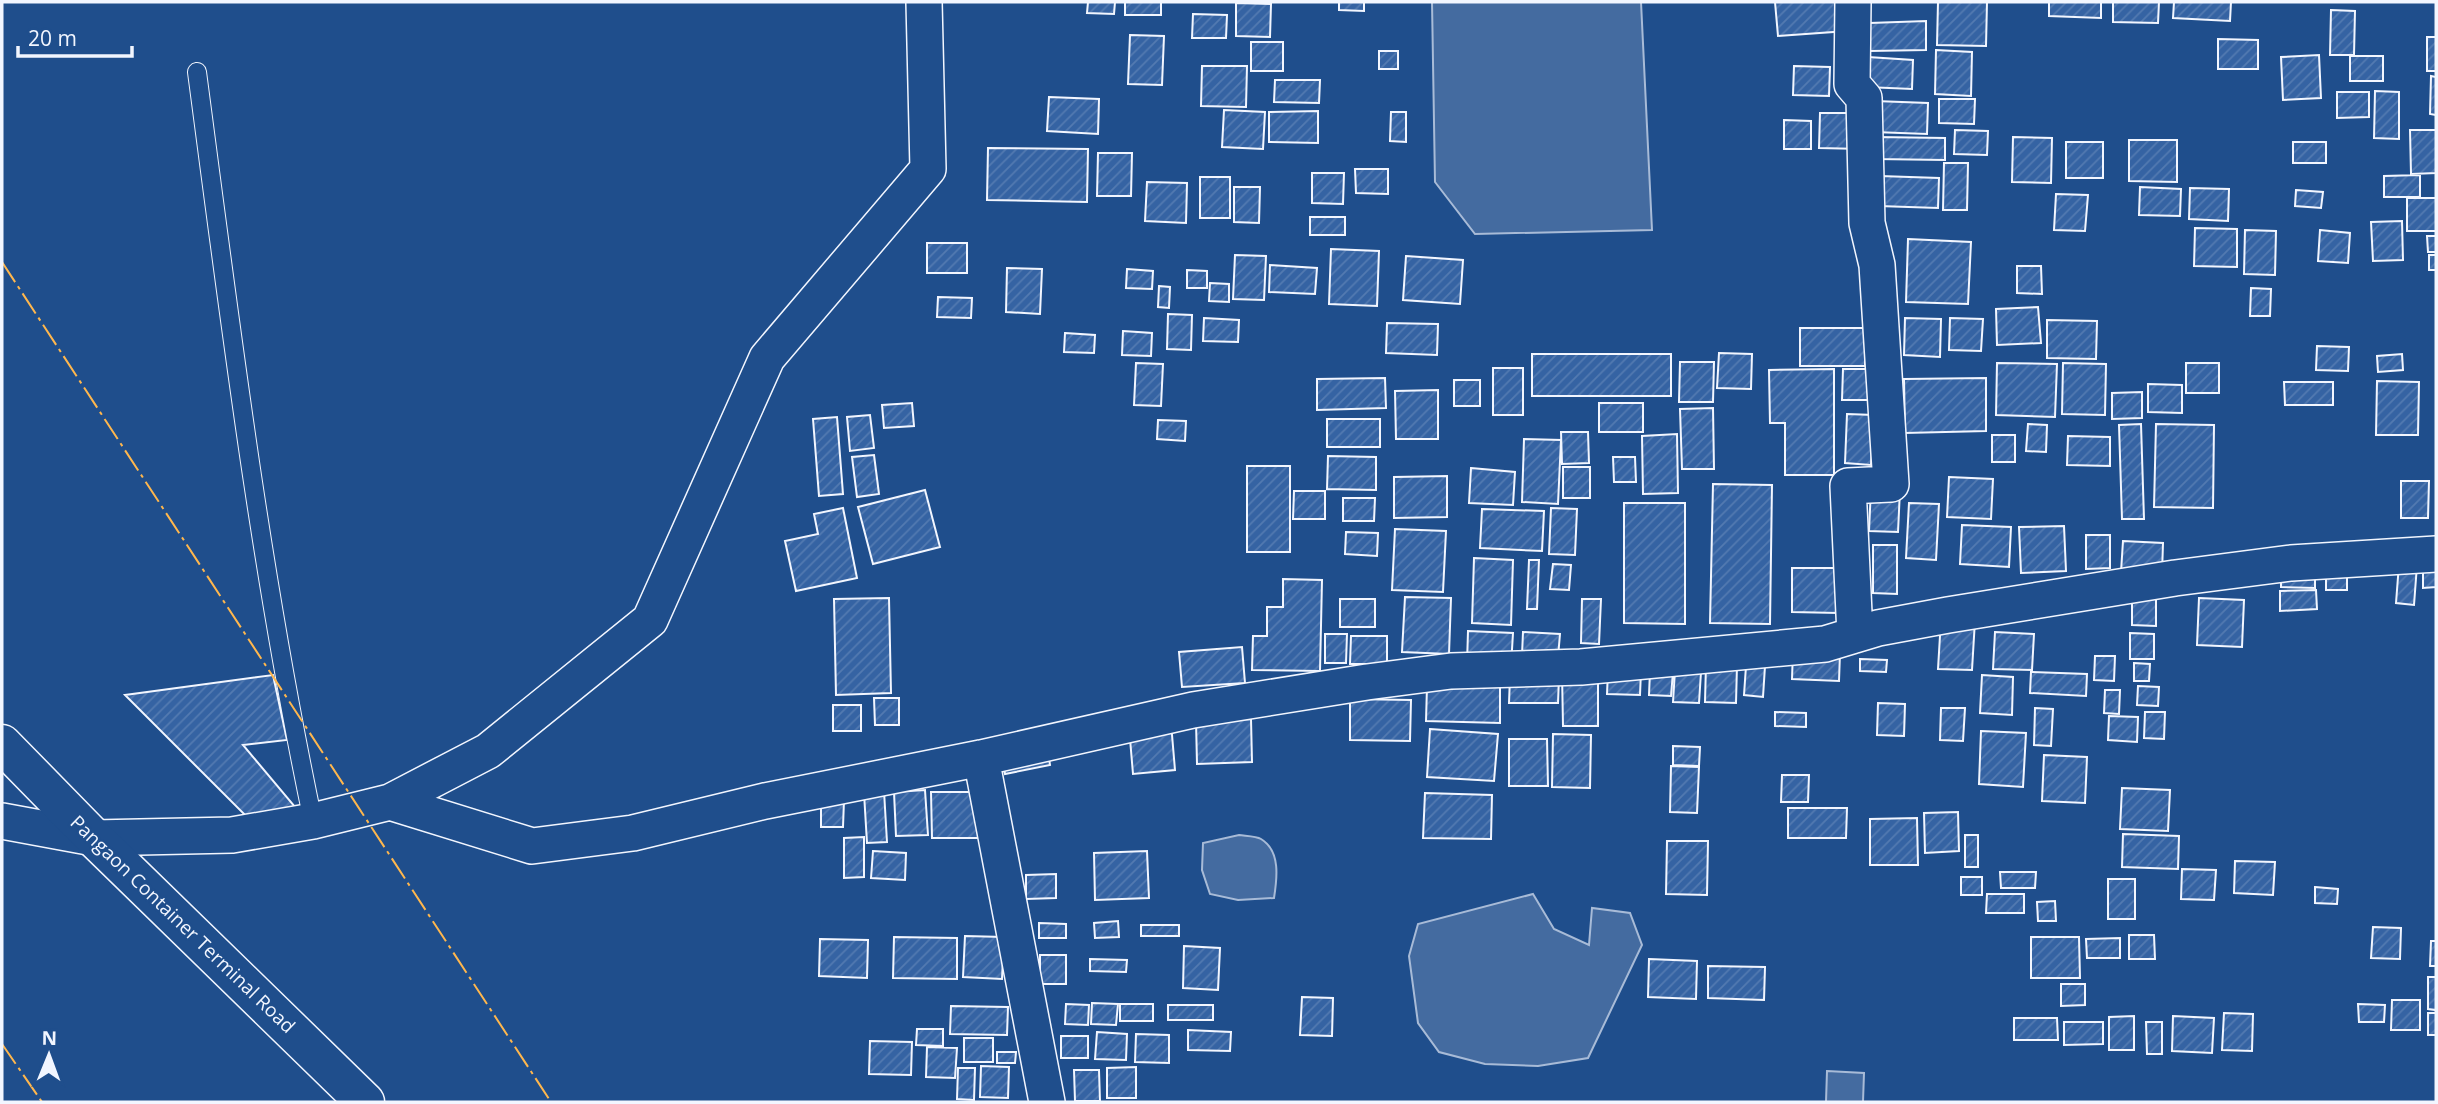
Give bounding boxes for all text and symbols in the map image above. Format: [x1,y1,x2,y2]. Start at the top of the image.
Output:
scale bar [18,14,131,58]
text: 20 m [28,24,77,52]
street label: Pangaon Container Terminal Road [65,809,301,1039]
north arrow [14,1020,84,1090]
text: N [41,1025,57,1051]

